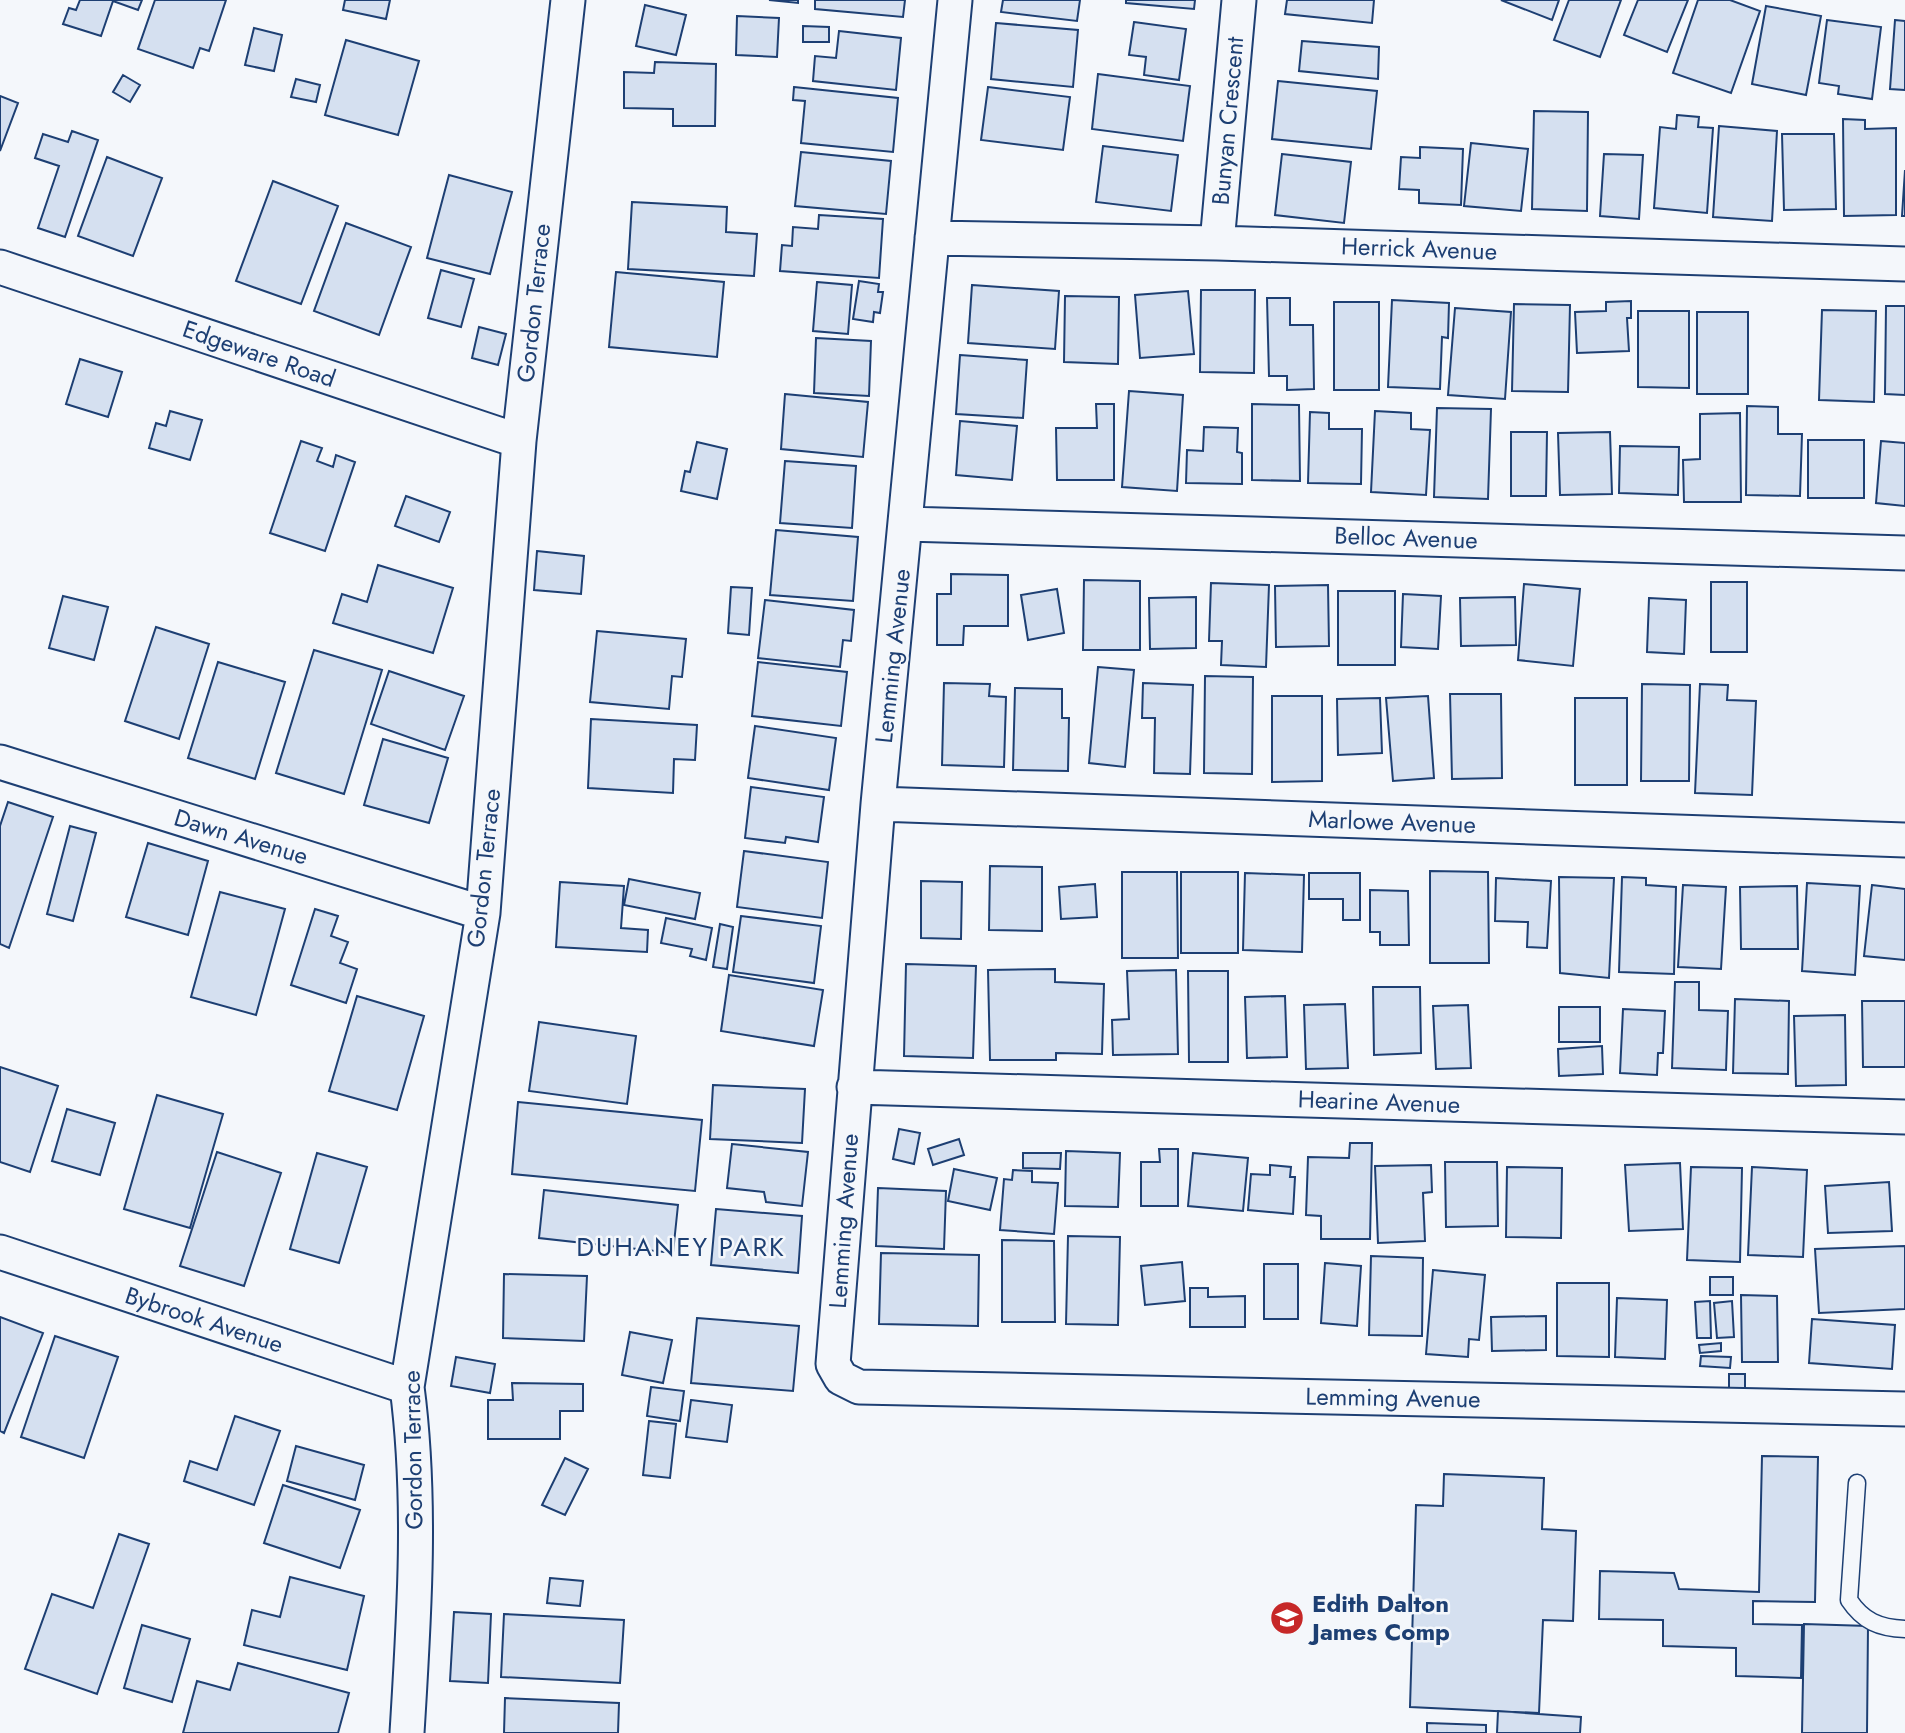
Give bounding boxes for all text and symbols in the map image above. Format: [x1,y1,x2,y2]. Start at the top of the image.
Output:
street label: Bunyan Crescent [1203,35,1252,207]
street label: Gordon Terrace [508,222,559,384]
street label: Herrick Avenue [1340,228,1498,269]
street label: Edgeware Road [178,311,340,396]
street label: Belloc Avenue [1334,518,1478,557]
street label: Lemming Avenue [866,567,919,745]
street label: Gordon Terrace [458,787,509,949]
street label: Dawn Avenue [170,800,313,874]
street label: Marlowe Avenue [1308,801,1476,842]
street label: Hearine Avenue [1297,1081,1461,1122]
street label: Lemming Avenue [820,1132,867,1310]
district label: DUHANEY PARK [576,1228,786,1266]
street label: Bybrook Avenue [121,1278,288,1362]
street label: Gordon Terrace [394,1370,431,1530]
street label: Lemming Avenue [1305,1378,1481,1417]
place label: Edith Dalton James Comp [1308,1586,1450,1649]
school or university icon: Edith Dalton James Comp [1268,1599,1306,1637]

